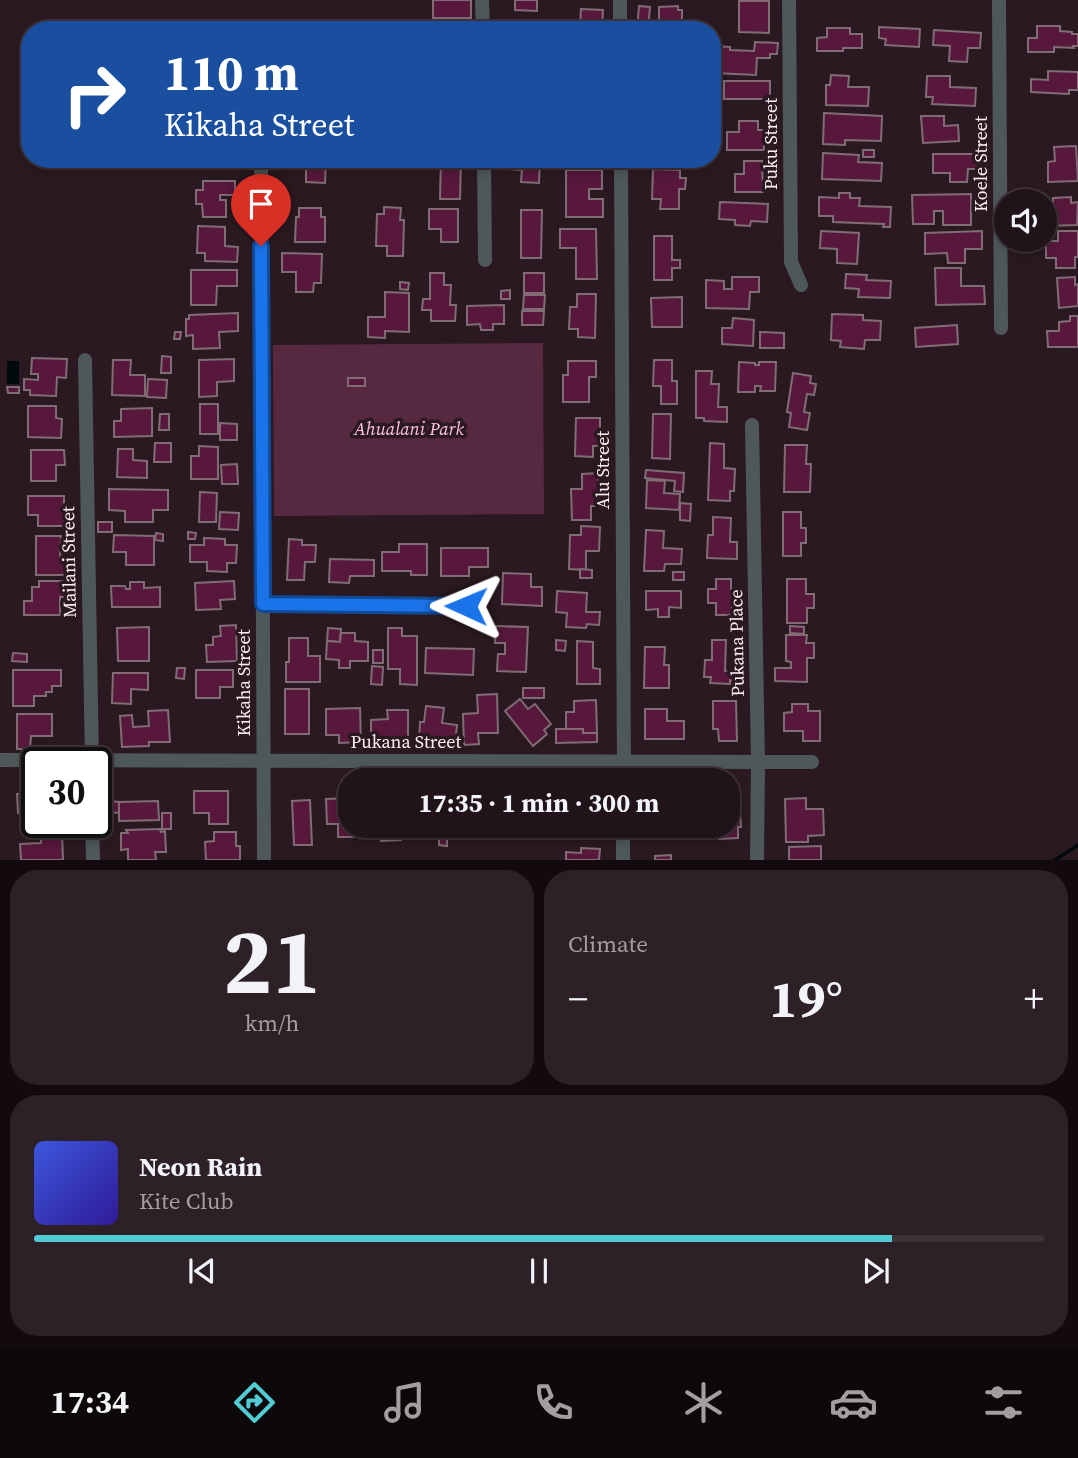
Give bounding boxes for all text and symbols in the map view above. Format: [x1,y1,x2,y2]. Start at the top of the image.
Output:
text: 110 m [164,39,299,106]
icon: right [49,49,140,140]
street label: Puku Street [758,98,783,190]
text: Kikaha Street [164,103,354,147]
street label: Koele Street [968,116,993,212]
pin [231,174,291,246]
icon: arrive [242,185,280,223]
map controls [994,189,1057,252]
button: sound [994,189,1057,252]
park label: Ahualani Park [353,416,464,441]
street label: Alu Street [590,431,615,509]
street label: Mailani Street [55,506,82,618]
position arrow [429,569,503,643]
street label: Pukana Place [723,589,750,697]
street label: Kikaha Street [231,629,256,737]
street label: Pukana Street [351,729,462,754]
speed limit sign: 30 [21,747,112,838]
text: 17:35 · 1 min · 300 m [419,785,659,821]
text: 21 [223,899,321,1023]
text: Climate [568,928,648,960]
text: 19° [769,963,843,1034]
text: − [568,973,588,1025]
text: + [1024,973,1044,1025]
text: km/h [245,1007,299,1039]
text: Neon Rain [139,1149,262,1185]
text: Kite Club [139,1185,234,1217]
icon: previous [183,1252,221,1290]
icon: pause [520,1252,558,1290]
icon: next [857,1252,895,1290]
icon: directions [230,1378,279,1427]
icon: music [380,1378,429,1427]
icon: phone [529,1378,578,1427]
icon: climate [679,1378,728,1427]
icon: car [829,1378,878,1427]
icon: filters [979,1378,1028,1427]
text: 17:34 [50,1380,129,1424]

